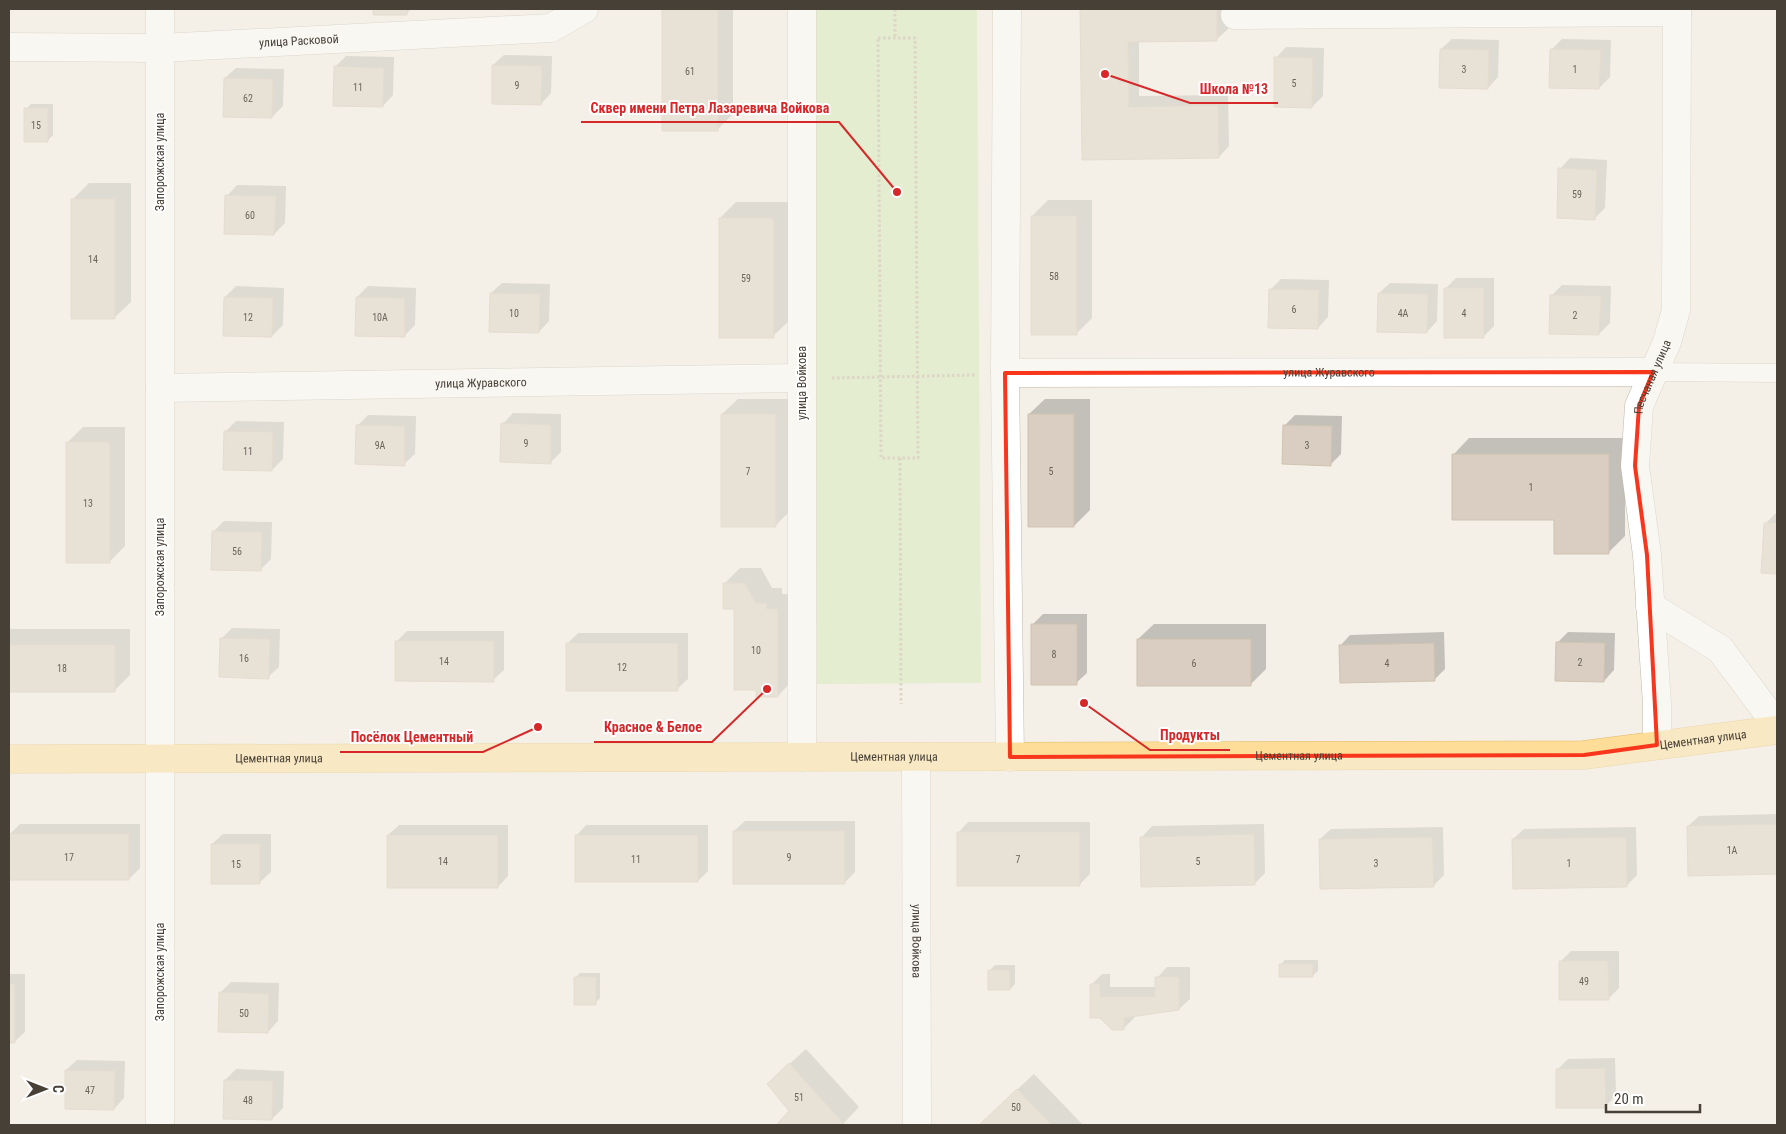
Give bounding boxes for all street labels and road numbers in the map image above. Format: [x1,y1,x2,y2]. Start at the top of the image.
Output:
street label: улица Расковой [259,32,339,50]
street label: Запорожская улица [153,113,167,211]
street label: Песчаная улица [1631,337,1674,415]
street label: улица Войкова [795,346,809,420]
street label: улица Журавского [1283,365,1375,380]
street label: улица Журавского [435,375,527,391]
street label: Запорожская улица [153,518,167,616]
street label: Цементная улица [1659,727,1747,752]
street label: Цементная улица [1255,749,1343,763]
street label: Цементная улица [850,750,938,764]
street label: Цементная улица [235,751,323,765]
street label: улица Войкова [909,904,924,978]
street label: Запорожская улица [153,923,167,1021]

